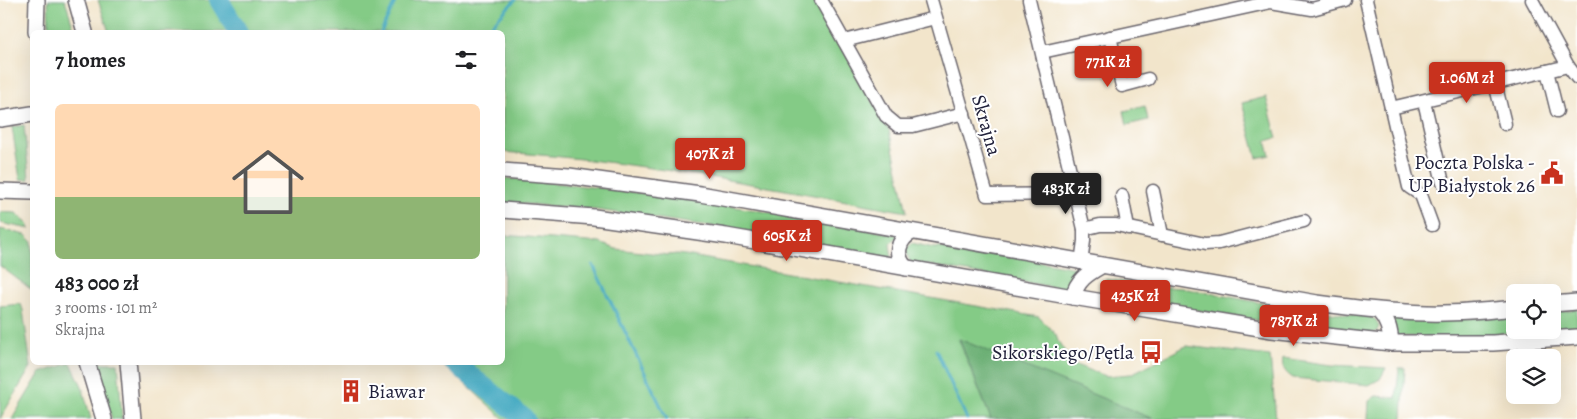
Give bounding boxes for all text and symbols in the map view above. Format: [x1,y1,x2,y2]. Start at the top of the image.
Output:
text: 7 homes [55,46,126,74]
icon: filters [452,46,480,74]
pin: 771K zł [1062,46,1154,88]
text: 771K zł [1086,51,1130,73]
pin: 1.06M zł [1415,62,1519,104]
text: 1.06M zł [1440,67,1494,89]
street label: Skrajna [965,91,1008,160]
icon: home [223,137,313,227]
pin: 407K zł [664,138,756,180]
text: 407K zł [686,143,734,165]
place label: Poczta Polska - UP Białystok 26 [1408,149,1535,199]
public building icon: Poczta Polska - UP Białystok 26 [1539,160,1565,186]
pin: 483K zł [1020,172,1112,215]
text: 483K zł [1042,178,1090,200]
pin: 605K zł [741,220,833,262]
text: 605K zł [763,225,811,247]
text: 483 000 zł [55,269,139,297]
pin: 425K zł [1089,280,1181,322]
map controls [1506,284,1561,404]
button: locate [1506,284,1561,339]
text: 425K zł [1111,285,1159,307]
text: 3 rooms · 101 m² [55,297,157,319]
pin: 787K zł [1248,304,1340,347]
text: 787K zł [1271,310,1317,332]
text: Skrajna [55,319,105,341]
place label: Sikorskiego/Pętla [992,339,1135,366]
bus stop icon: Sikorskiego/Pętla [1138,339,1164,365]
button: layers [1506,349,1561,404]
building icon: Biawar [338,378,364,404]
place label: Biawar [368,378,425,405]

